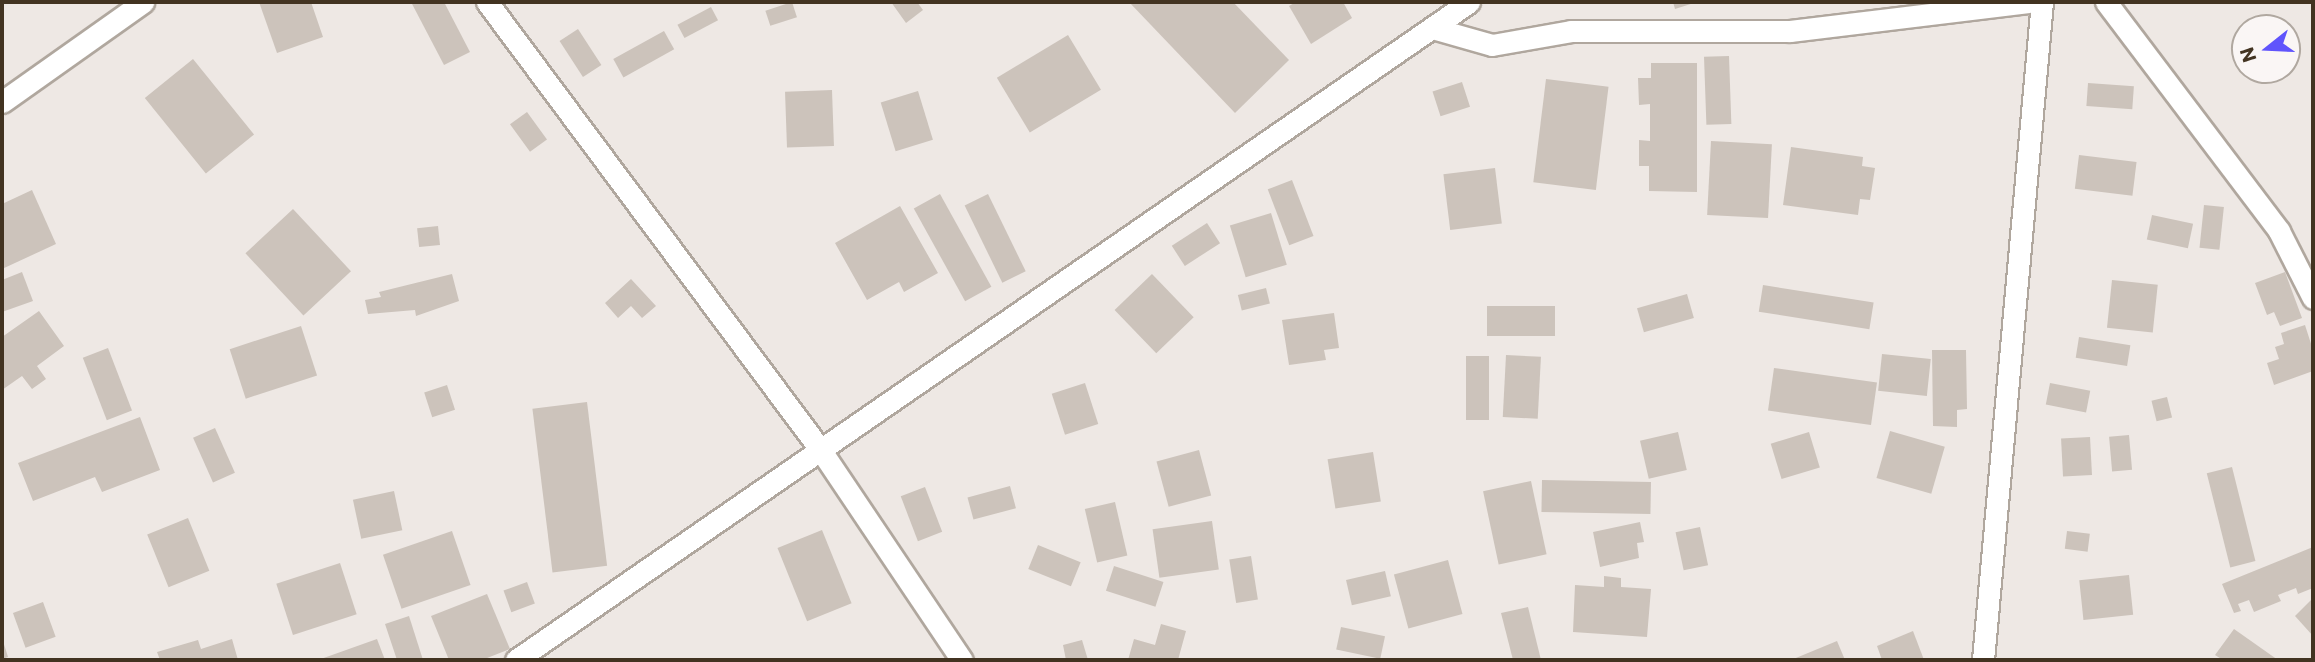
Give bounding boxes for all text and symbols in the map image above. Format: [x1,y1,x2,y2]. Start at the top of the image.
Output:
north arrow [2231,14,2301,84]
text: N [2234,45,2261,65]

